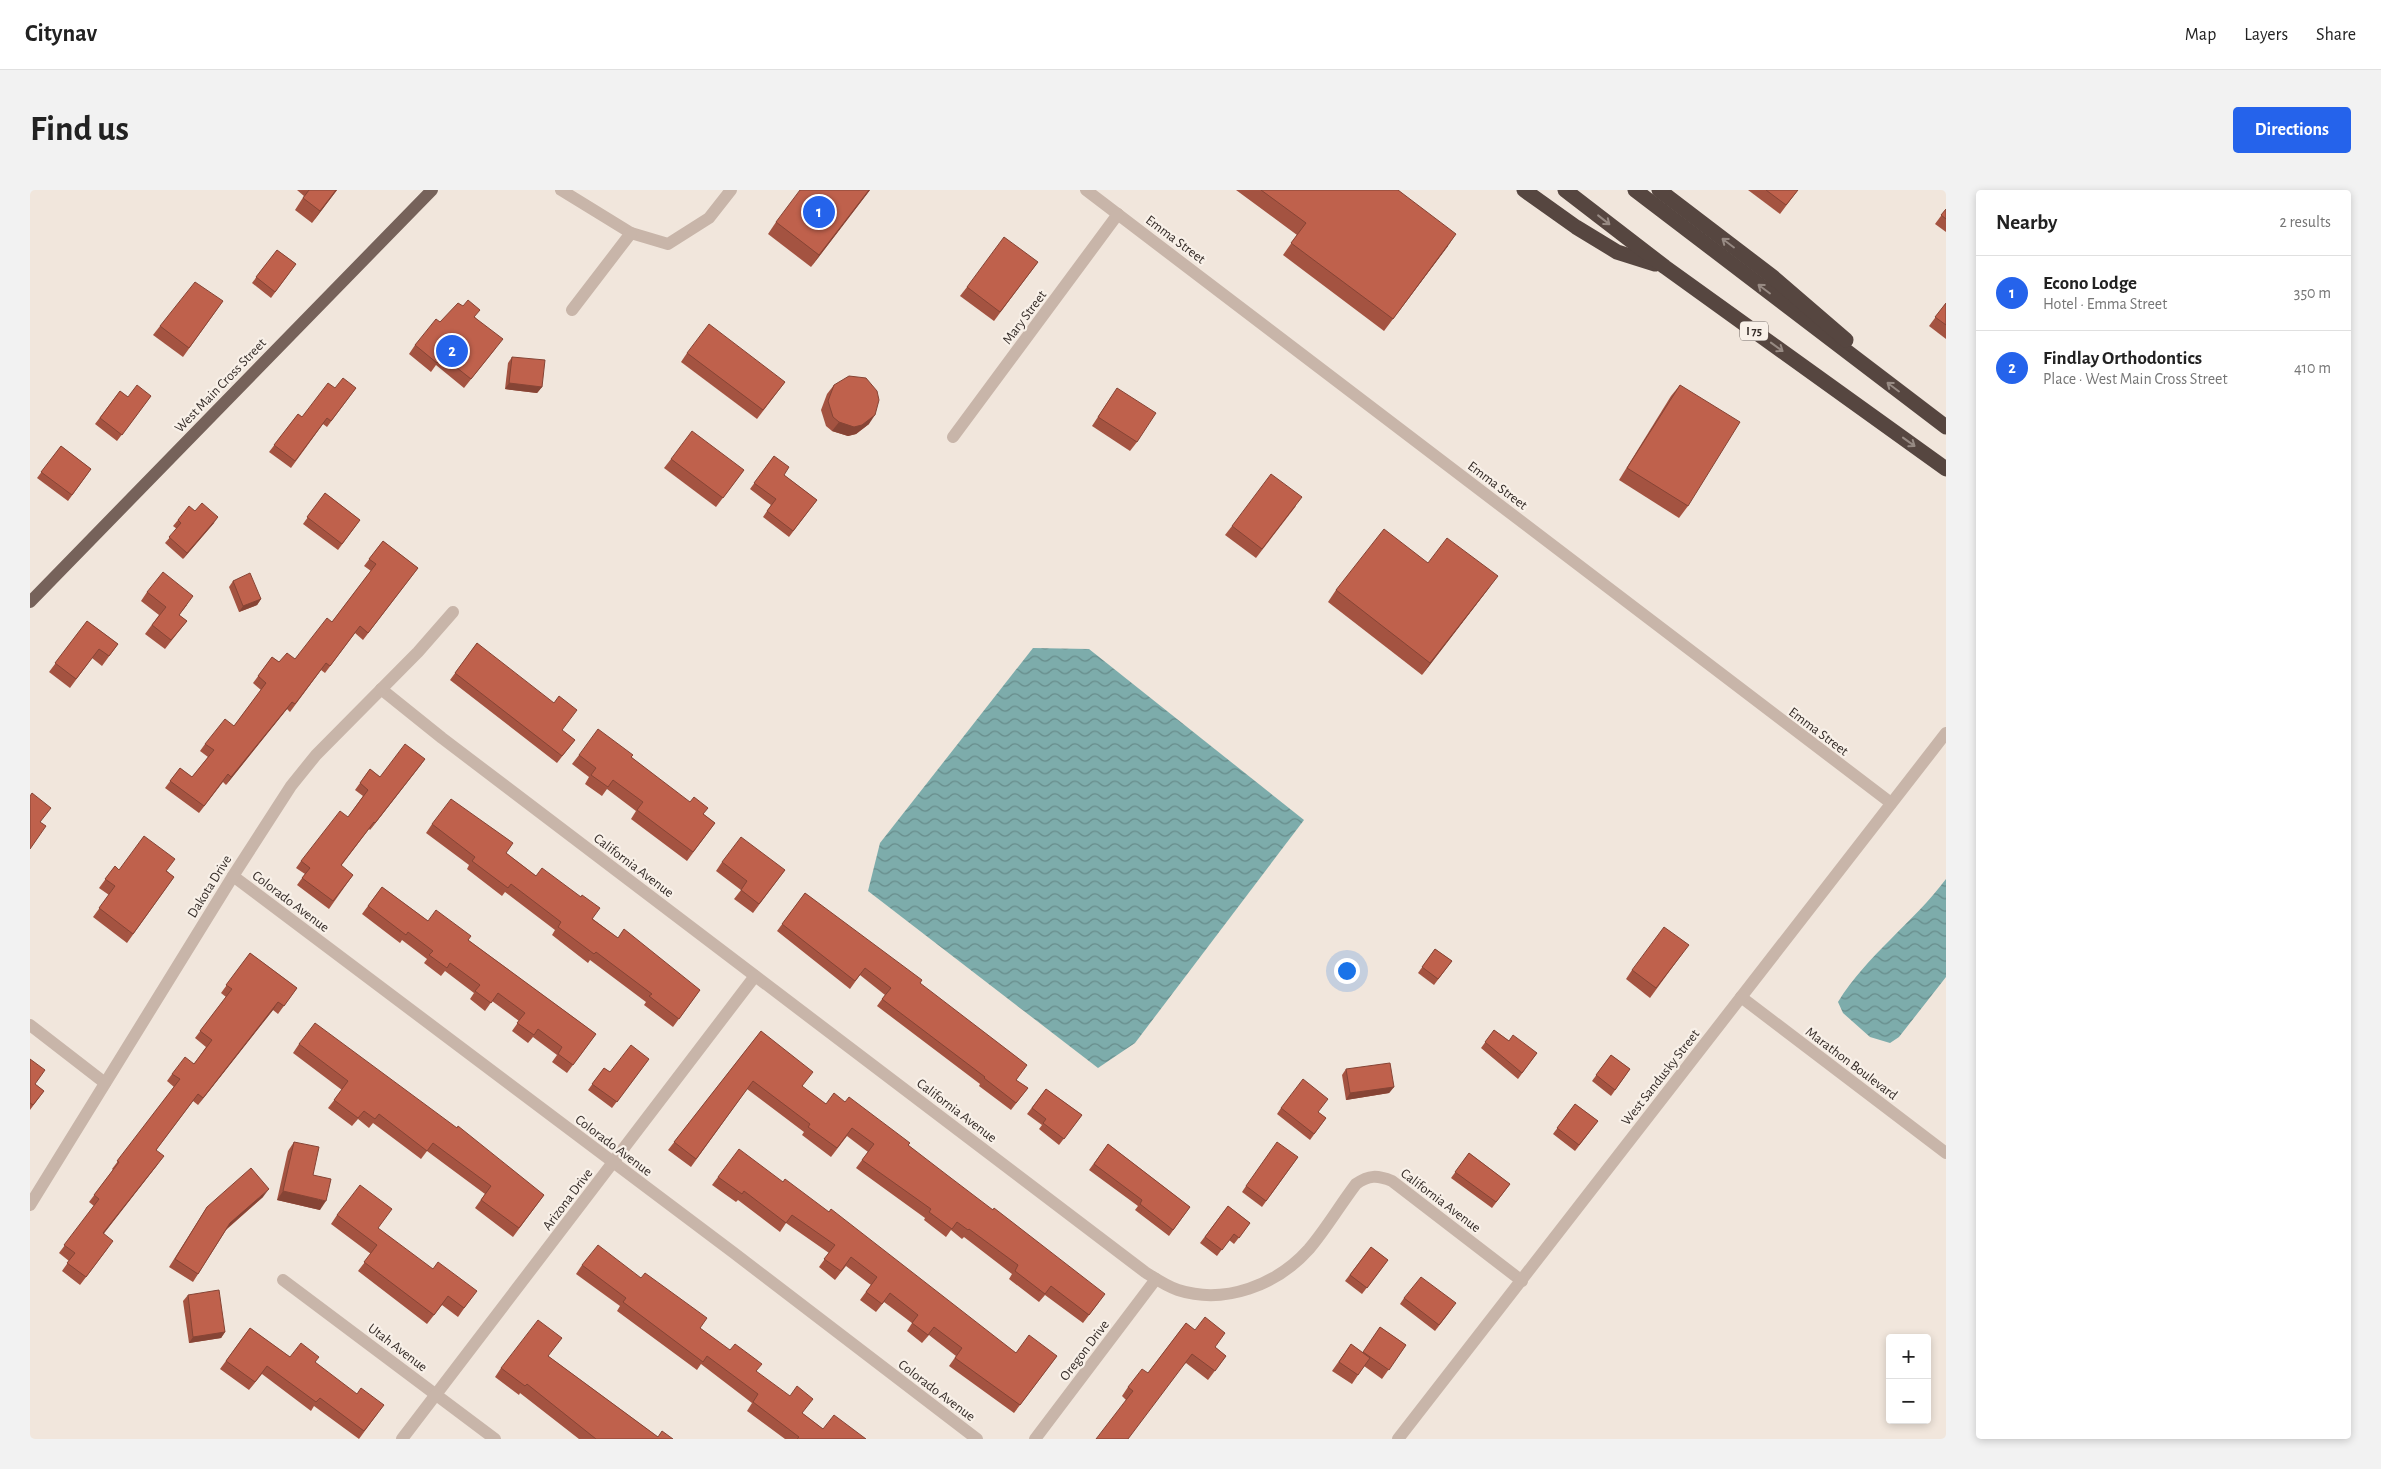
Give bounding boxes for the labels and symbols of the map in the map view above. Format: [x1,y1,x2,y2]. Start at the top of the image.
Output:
pin: 1 [803,193,835,231]
street label: Emma Street [1143,213,1208,267]
one-way arrow [1597,214,1610,225]
one-way arrow [1721,238,1735,248]
one-way arrow [1758,283,1771,294]
street label: Mary Street [1000,288,1050,347]
road number: I 75 [1740,322,1768,340]
pin: 2 [436,332,468,370]
street label: West Main Cross Street [172,336,269,435]
one-way arrow [1770,342,1784,352]
one-way arrow [1886,382,1900,392]
one-way arrow [1902,437,1916,447]
street label: Emma Street [1465,459,1530,513]
street label: Emma Street [1786,705,1851,759]
street label: California Avenue [591,831,676,900]
street label: Dakota Drive [185,853,235,920]
street label: Colorado Avenue [249,868,331,935]
your location [1334,958,1360,984]
street label: Marathon Boulevard [1803,1025,1900,1103]
street label: West Sandusky Street [1619,1027,1703,1128]
street label: California Avenue [914,1076,999,1145]
street label: Colorado Avenue [572,1112,654,1179]
street label: Arizona Drive [540,1166,595,1233]
street label: California Avenue [1398,1166,1483,1235]
street label: Oregon Drive [1058,1318,1112,1384]
street label: Utah Avenue [365,1321,430,1374]
street label: Colorado Avenue [895,1357,977,1424]

